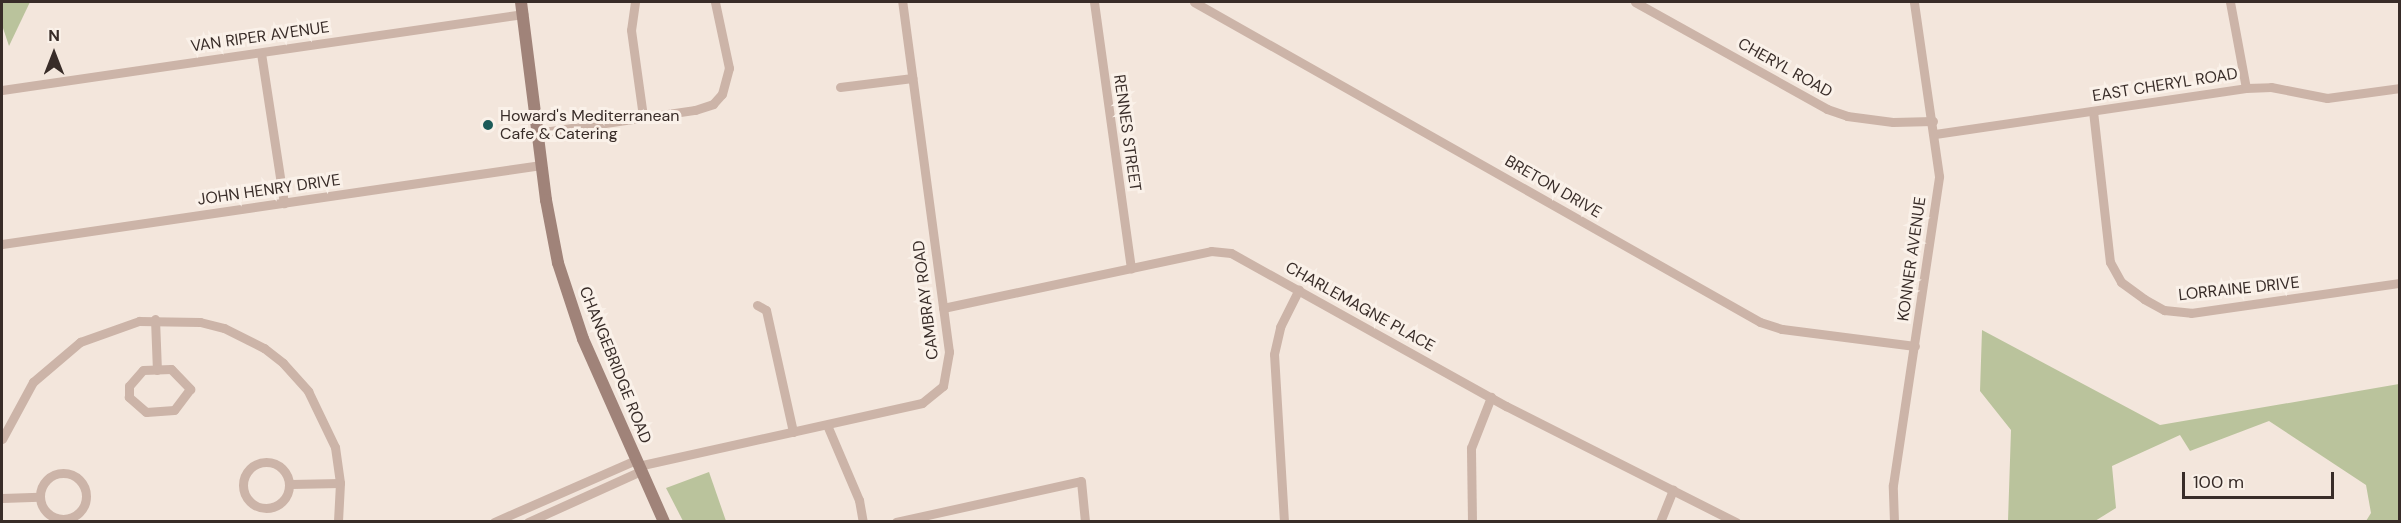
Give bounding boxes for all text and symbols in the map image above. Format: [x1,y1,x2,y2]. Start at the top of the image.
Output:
street label: VAN RIPER AVENUE [189,18,331,56]
north arrow [24,24,84,84]
text: N [48,25,60,46]
street label: CHERYL ROAD [1734,34,1836,102]
street label: EAST CHERYL ROAD [2091,64,2239,106]
street label: RENNES STREET [1109,73,1145,193]
place label: Howard's Mediterranean Cafe & Catering [500,106,679,144]
marker: Howard's Mediterranean Cafe & Catering [481,118,495,132]
street label: BRETON DRIVE [1501,152,1605,222]
street label: JOHN HENRY DRIVE [196,170,342,210]
street label: KONNER AVENUE [1894,196,1930,322]
street label: CAMBRAY ROAD [909,239,943,361]
street label: CHARLEMAGNE PLACE [1282,258,1438,356]
street label: LORRAINE DRIVE [2178,273,2300,305]
street label: CHANGEBRIDGE ROAD [575,284,655,446]
scale bar [2185,460,2336,498]
text: 100 m [2193,470,2244,494]

